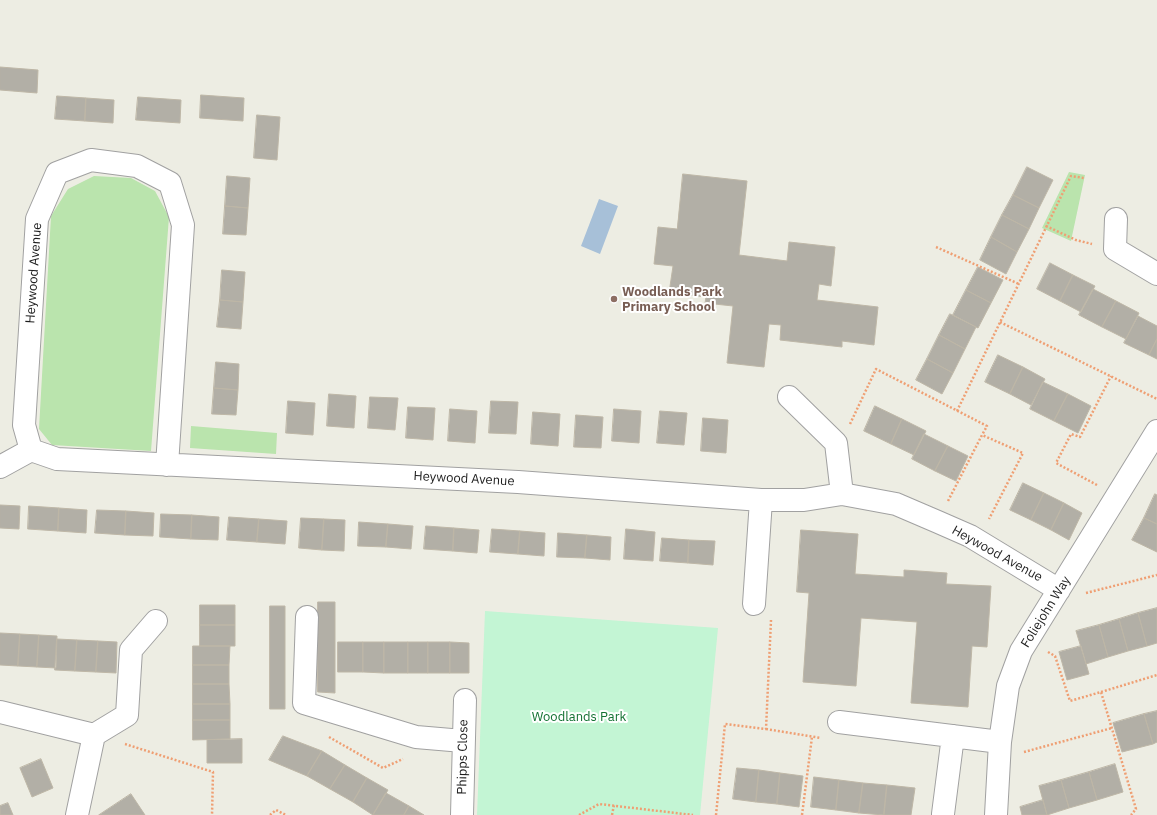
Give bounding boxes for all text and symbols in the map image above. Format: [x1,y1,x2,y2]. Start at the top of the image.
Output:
street label: Heywood Avenue [23,222,45,324]
place label: Woodlands Park Primary School [622,284,722,315]
marker: Woodlands Park Primary School [609,294,619,304]
street label: Heywood Avenue [413,469,515,489]
street label: Heywood Avenue [949,523,1045,585]
street label: Foliejohn Way [1018,573,1074,651]
park label: Woodlands Park [532,709,626,725]
street label: Phipps Close [455,719,471,795]

